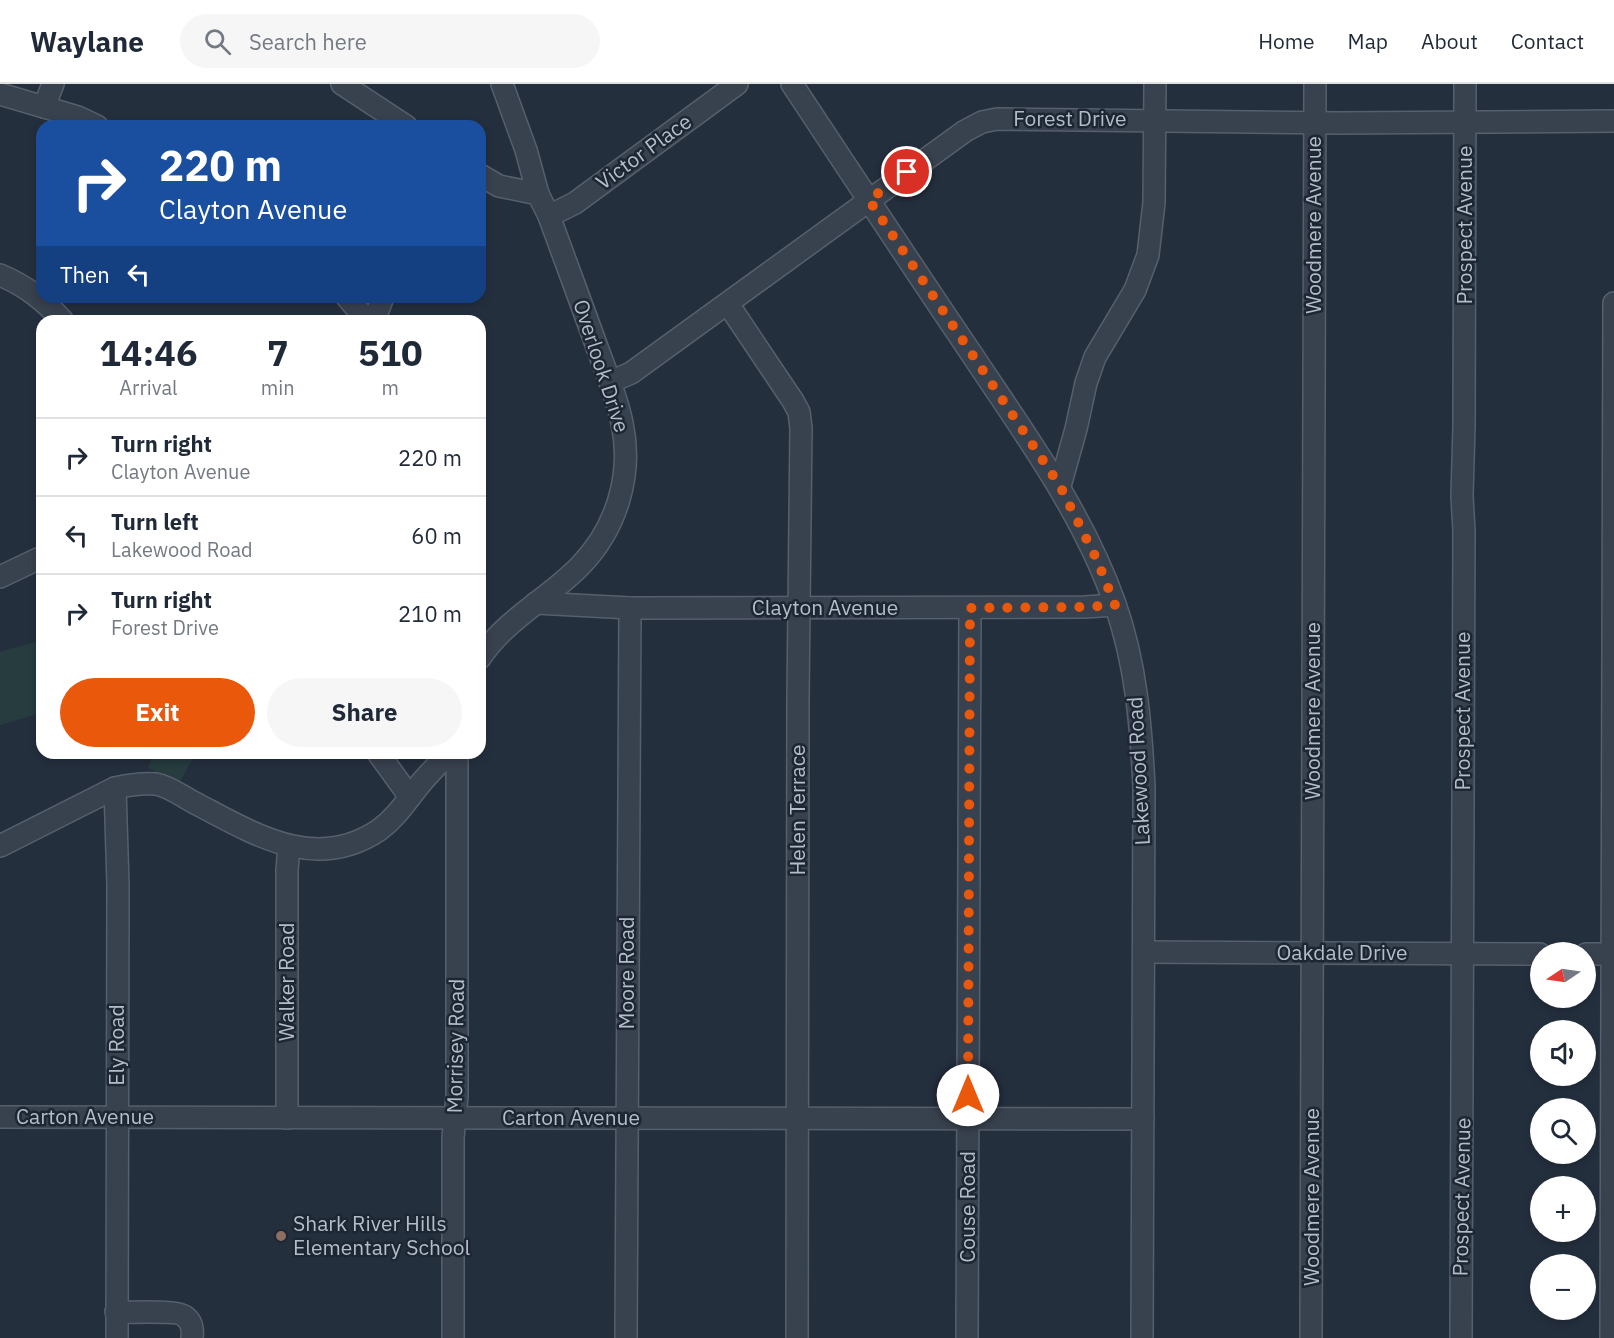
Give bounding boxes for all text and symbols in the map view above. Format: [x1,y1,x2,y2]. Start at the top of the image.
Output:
search box [180,14,600,68]
text: Waylane [30,23,144,60]
icon: search [201,25,234,58]
text: Search here [249,27,367,56]
text: Home [1258,27,1315,55]
text: Map [1348,27,1388,55]
text: About [1421,27,1478,55]
text: Contact [1511,27,1584,55]
street label: Forest Drive [1013,104,1127,132]
street label: Victor Place [590,107,697,195]
street label: Woodmere Avenue [1299,136,1327,314]
text: 220 m [159,138,282,193]
icon: right [60,144,138,222]
pin [881,146,932,197]
street label: Prospect Avenue [1450,146,1478,304]
icon: arrive [890,155,923,188]
text: Clayton Avenue [159,191,347,226]
icon: left [122,258,155,291]
text: Then [60,260,110,289]
street label: Overlook Drive [567,296,637,436]
text: 14:46 [99,329,198,376]
text: 7 [267,329,289,376]
text: 510 [358,329,423,376]
text: Arrival [119,374,178,401]
text: min [261,374,295,401]
text: m [382,374,399,401]
text: Turn right [111,429,212,458]
icon: right [60,441,93,474]
text: 220 m [398,443,462,472]
text: Clayton Avenue [111,458,250,485]
text: Turn left [111,507,199,536]
icon: left [60,519,93,552]
text: 60 m [411,521,462,550]
text: Lakewood Road [111,536,253,563]
text: Turn right [111,585,212,614]
street label: Clayton Avenue [752,593,898,621]
icon: right [60,597,93,630]
text: 210 m [398,599,462,628]
text: Forest Drive [111,614,219,641]
street label: Woodmere Avenue [1298,622,1326,800]
street label: Prospect Avenue [1448,632,1476,790]
button: Exit [60,678,255,747]
button: Share [267,678,462,747]
street label: Lakewood Road [1120,696,1156,846]
street label: Helen Terrace [783,744,811,876]
street label: Moore Road [612,917,640,1029]
street label: Walker Road [272,923,300,1041]
street label: Oakdale Drive [1276,938,1408,966]
north arrow [1530,942,1596,1008]
map controls [1530,942,1596,1320]
street label: Morrisey Road [440,978,470,1114]
street label: Ely Road [102,1004,130,1086]
button: sound [1530,1020,1596,1086]
position arrow [936,1063,1000,1127]
button: search [1530,1098,1596,1164]
street label: Carton Avenue [16,1102,154,1130]
street label: Carton Avenue [502,1103,640,1131]
street label: Woodmere Avenue [1297,1108,1325,1286]
street label: Prospect Avenue [1446,1117,1476,1277]
street label: Couse Road [953,1151,981,1263]
button: + [1530,1176,1596,1242]
place label: Shark River Hills Elementary School [293,1209,470,1261]
marker: Shark River Hills Elementary School [274,1229,288,1243]
button: − [1530,1254,1596,1320]

